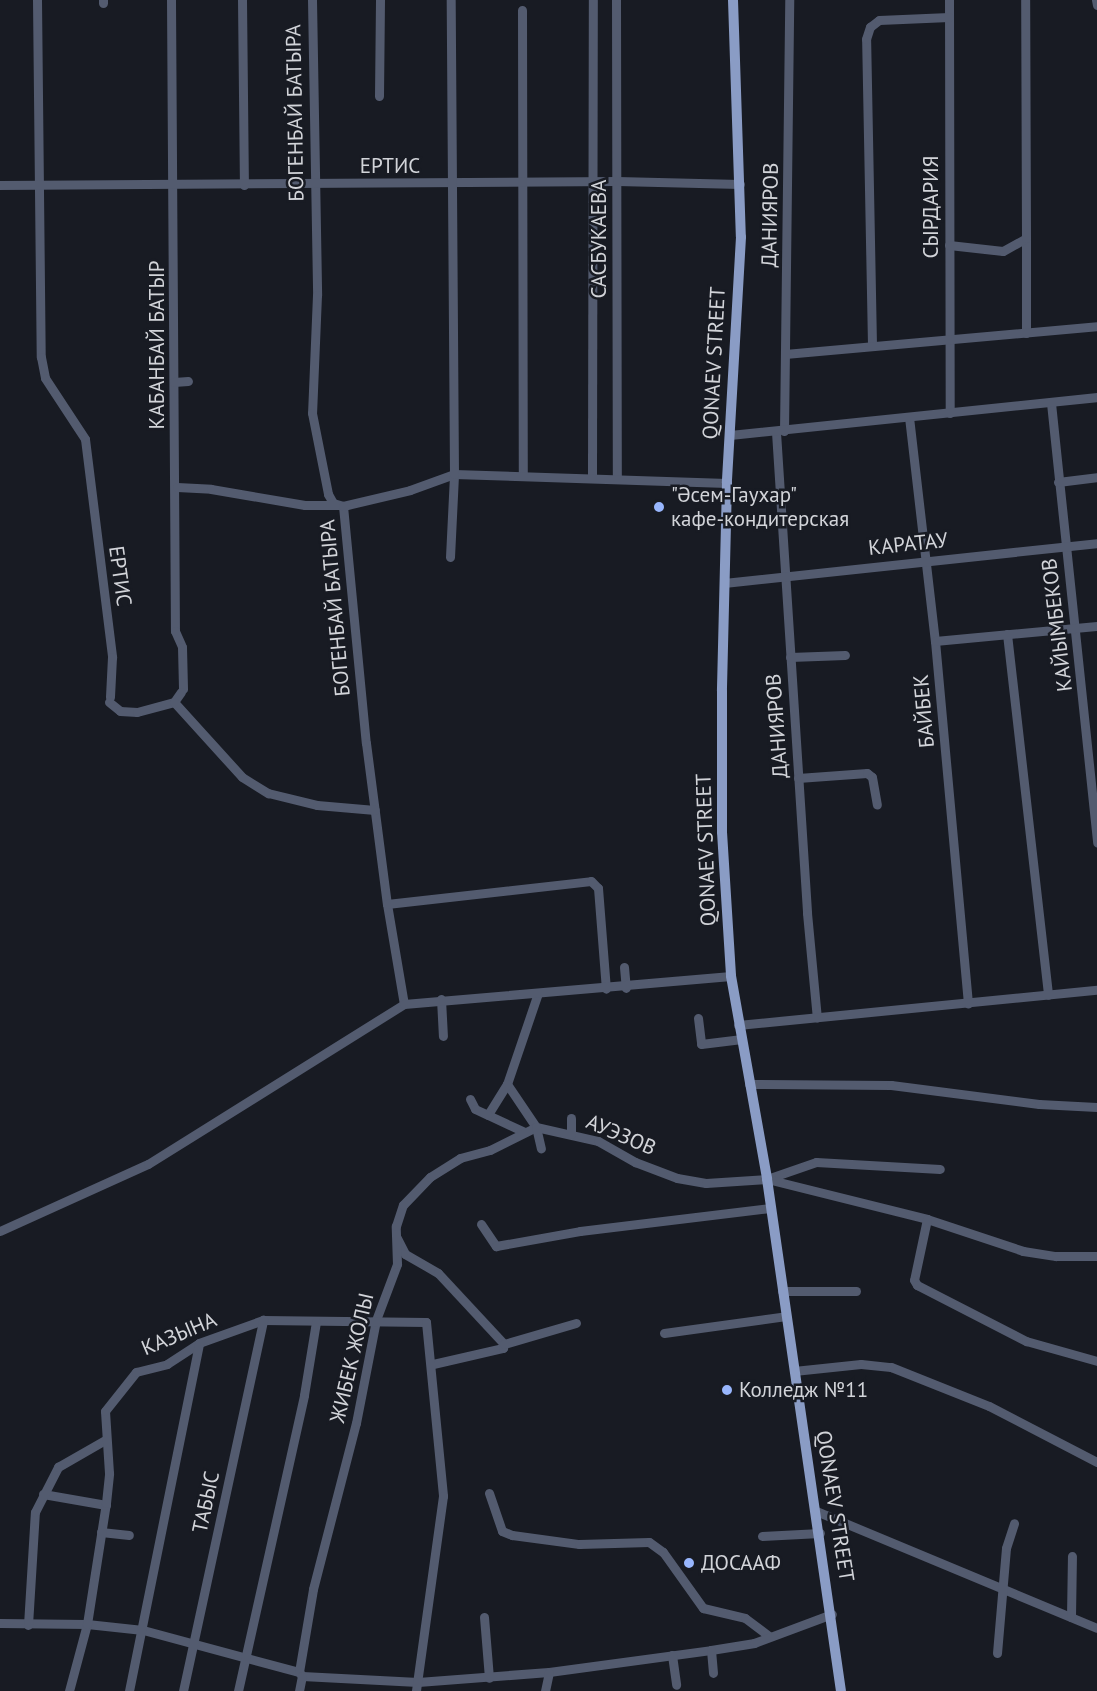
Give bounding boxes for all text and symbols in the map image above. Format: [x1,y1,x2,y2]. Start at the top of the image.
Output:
street label: БОГЕНБАЙ БАТЫРА [281,24,309,202]
street label: ЕРТИС [360,153,420,179]
street label: СЫРДАРИЯ [918,156,944,258]
street label: ДАНИЯРОВ [756,162,784,268]
street label: САСБУКАЕВА [586,179,612,299]
street label: КАБАНБАЙ БАТЫР [144,261,170,429]
street label: QONAEV STREET [697,286,731,440]
place label: "Әсем-Гаухар" кафе-кондитерская [671,482,849,532]
marker: "Әсем-Гаухар" кафе-кондитерская [652,500,666,514]
street label: БОГЕНБАЙ БАТЫРА [315,519,355,697]
street label: КАРАТАУ [867,527,949,561]
street label: ЕРТИС [103,544,137,608]
street label: КАЙЫМБЕКОВ [1036,557,1078,693]
street label: ДАНИЯРОВ [761,673,793,779]
street label: БАЙБЕК [908,673,940,749]
street label: QONAEV STREET [691,773,721,927]
street label: АУЭЗОВ [582,1109,660,1161]
street label: ЖИБЕК ЖОЛЫ [325,1291,379,1425]
street label: КАЗЫНА [138,1307,220,1361]
place label: Колледж №11 [739,1377,868,1403]
marker: Колледж №11 [720,1383,734,1397]
street label: QONAEV STREET [811,1428,859,1584]
street label: ТАБЫС [187,1469,225,1535]
place label: ДОСААФ [701,1550,781,1576]
marker: ДОСААФ [682,1556,696,1570]

